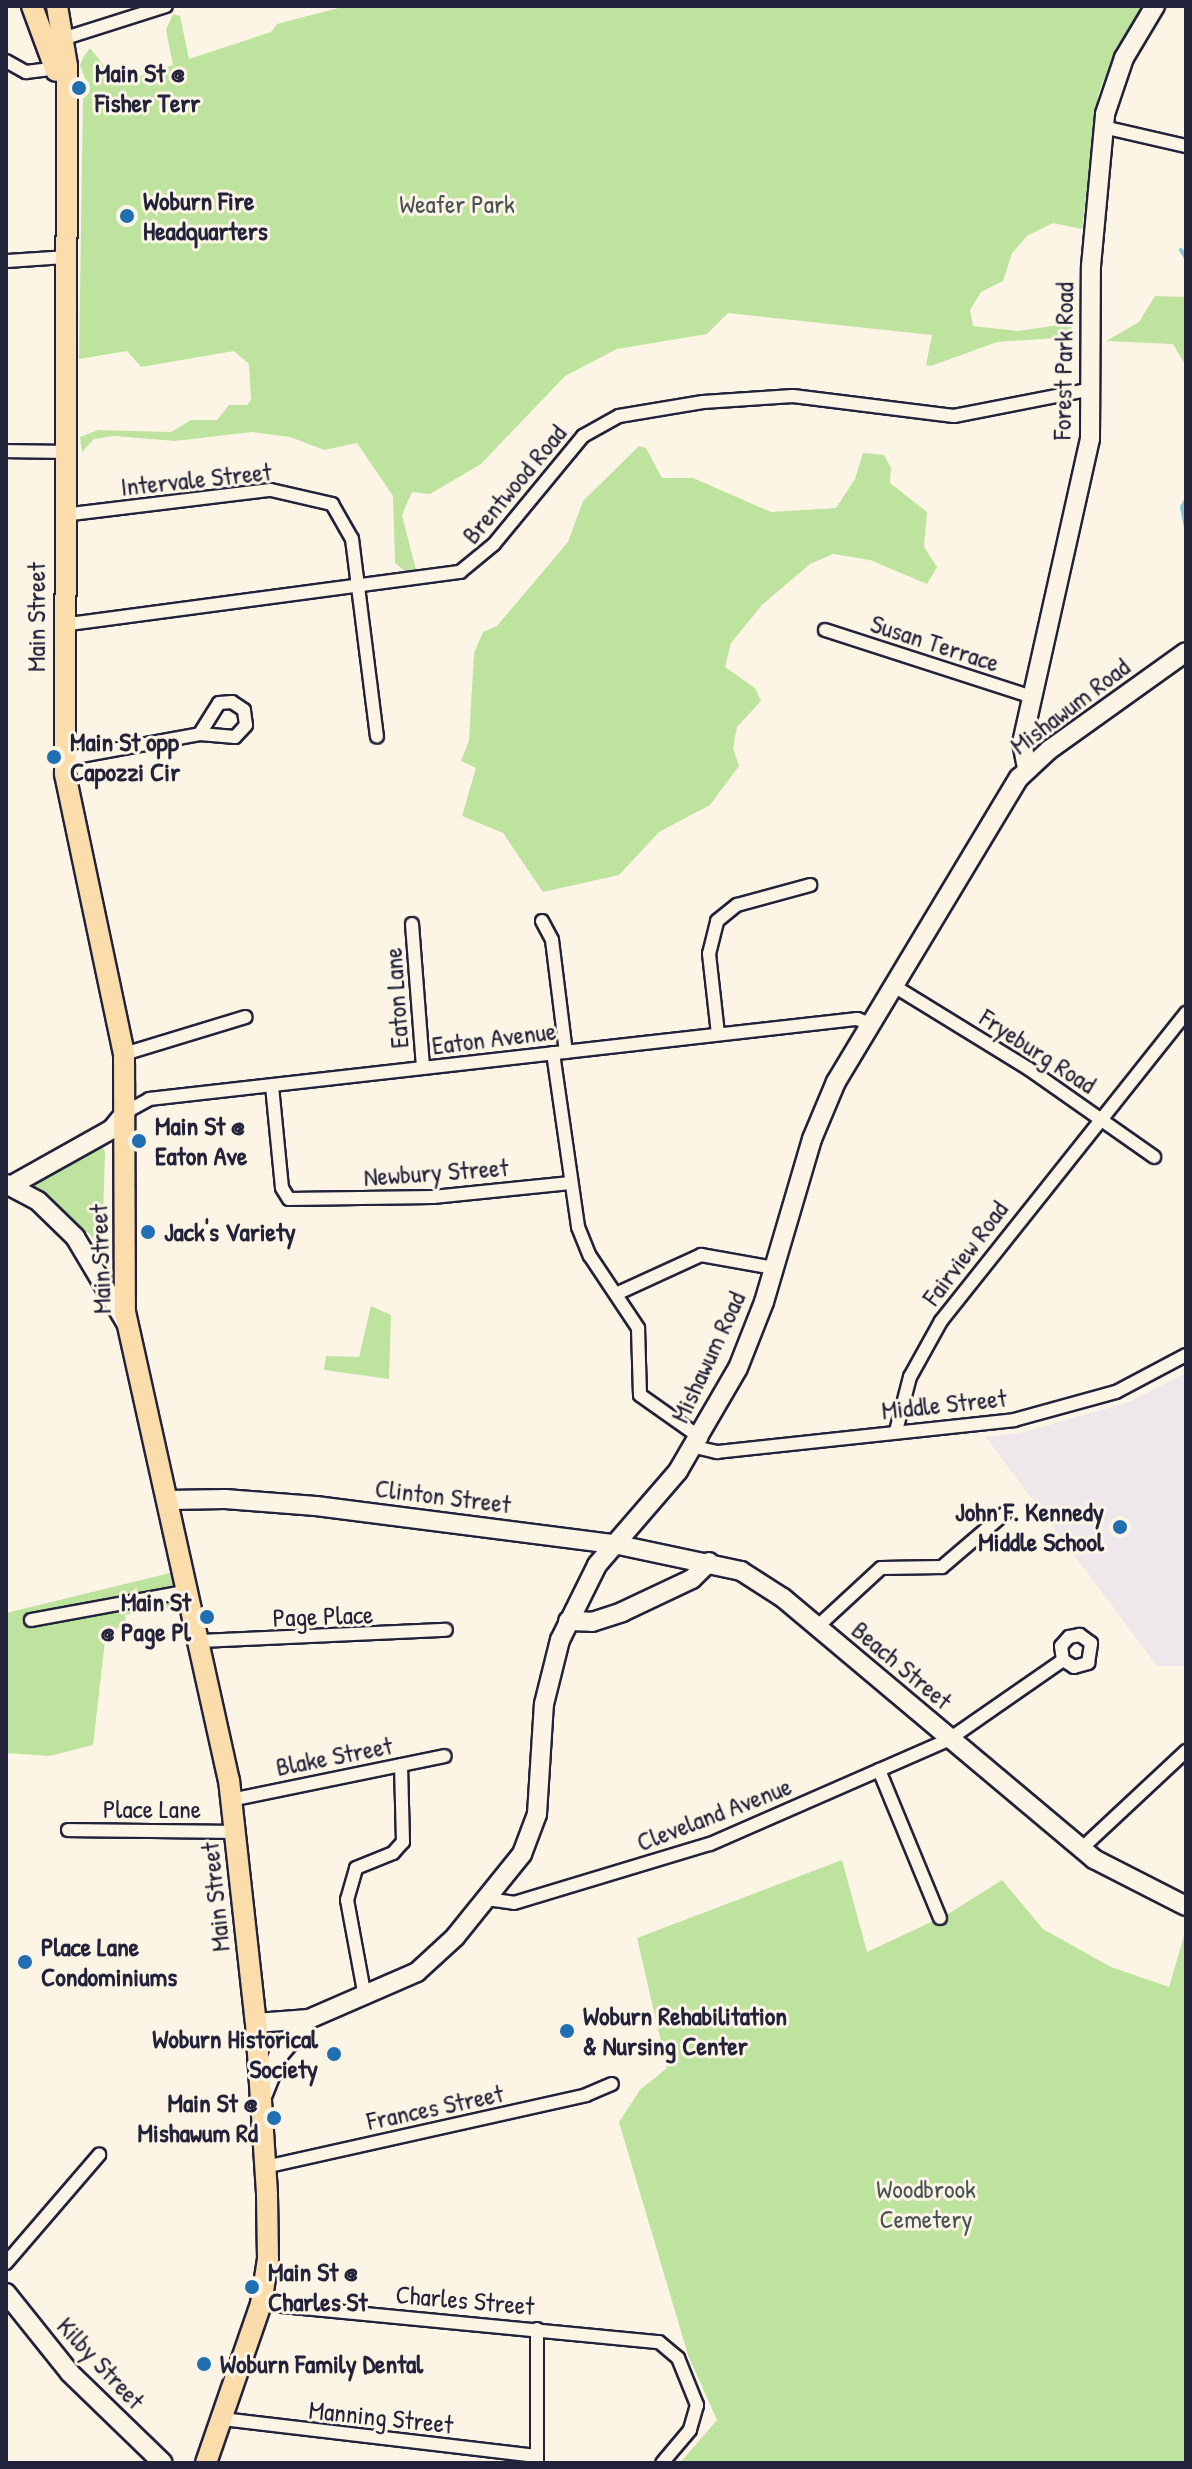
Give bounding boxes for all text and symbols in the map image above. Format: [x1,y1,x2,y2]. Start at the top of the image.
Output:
place label: Main St @ Fisher Terr [95,57,200,118]
marker: Main St @ Fisher Terr [70,79,88,97]
place label: Woburn Fire Headquarters [143,185,268,246]
park label: Weafer Park [399,188,515,220]
marker: Woburn Fire Headquarters [118,207,136,225]
street label: Forest Park Road [1046,282,1080,440]
street label: Brentwood Road [455,418,573,550]
street label: Intervale Street [119,456,273,502]
street label: Main Street [20,562,52,672]
street label: Susan Terrace [867,608,1003,678]
street label: Mishawum Road [1004,651,1136,761]
place label: Main St opp Capozzi Cir [70,726,180,788]
marker: Main St opp Capozzi Cir [45,748,63,766]
street label: Eaton Lane [377,947,415,1049]
street label: Fryeburg Road [974,1002,1102,1100]
street label: Eaton Avenue [430,1015,558,1061]
place label: Main St @ Eaton Ave [155,1110,247,1172]
marker: Main St @ Eaton Ave [130,1132,148,1150]
street label: Newbury Street [363,1151,509,1193]
street label: Fairview Road [916,1195,1014,1311]
street label: Main Street [82,1204,118,1314]
place label: Jack's Variety [164,1216,296,1248]
marker: Jack's Variety [139,1223,157,1241]
street label: Mishawum Road [664,1286,752,1428]
street label: Middle Street [880,1382,1008,1426]
street label: Clinton Street [373,1472,513,1520]
place label: John F. Kennedy Middle School [955,1496,1104,1558]
marker: John F. Kennedy Middle School [1111,1518,1129,1536]
place label: Main St @ Page Pl [101,1586,191,1648]
street label: Page Place [272,1599,374,1633]
marker: Main St @ Page Pl [198,1608,216,1626]
street label: Beach Street [846,1614,958,1716]
street label: Blake Street [273,1729,395,1783]
street label: Cleveland Avenue [632,1770,796,1858]
street label: Place Lane [103,1793,201,1825]
street label: Main Street [194,1841,236,1953]
place label: Place Lane Condominiums [41,1931,177,1992]
marker: Place Lane Condominiums [16,1953,34,1971]
place label: Woburn Rehabilitation & Nursing Center [583,2000,787,2062]
marker: Woburn Rehabilitation & Nursing Center [558,2022,576,2040]
place label: Woburn Historical Society [152,2023,318,2084]
marker: Woburn Historical Society [325,2045,343,2063]
street label: Frances Street [364,2077,506,2137]
place label: Main St @ Mishawum Rd [138,2087,258,2148]
marker: Main St @ Mishawum Rd [265,2109,283,2127]
park label: Woodbrook Cemetery [876,2173,976,2234]
place label: Main St @ Charles St [268,2256,368,2318]
marker: Main St @ Charles St [243,2278,261,2296]
street label: Charles Street [394,2278,536,2322]
street label: Kilby Street [51,2310,151,2416]
place label: Woburn Family Dental [220,2348,423,2380]
marker: Woburn Family Dental [195,2355,213,2373]
street label: Manning Street [307,2394,455,2440]

